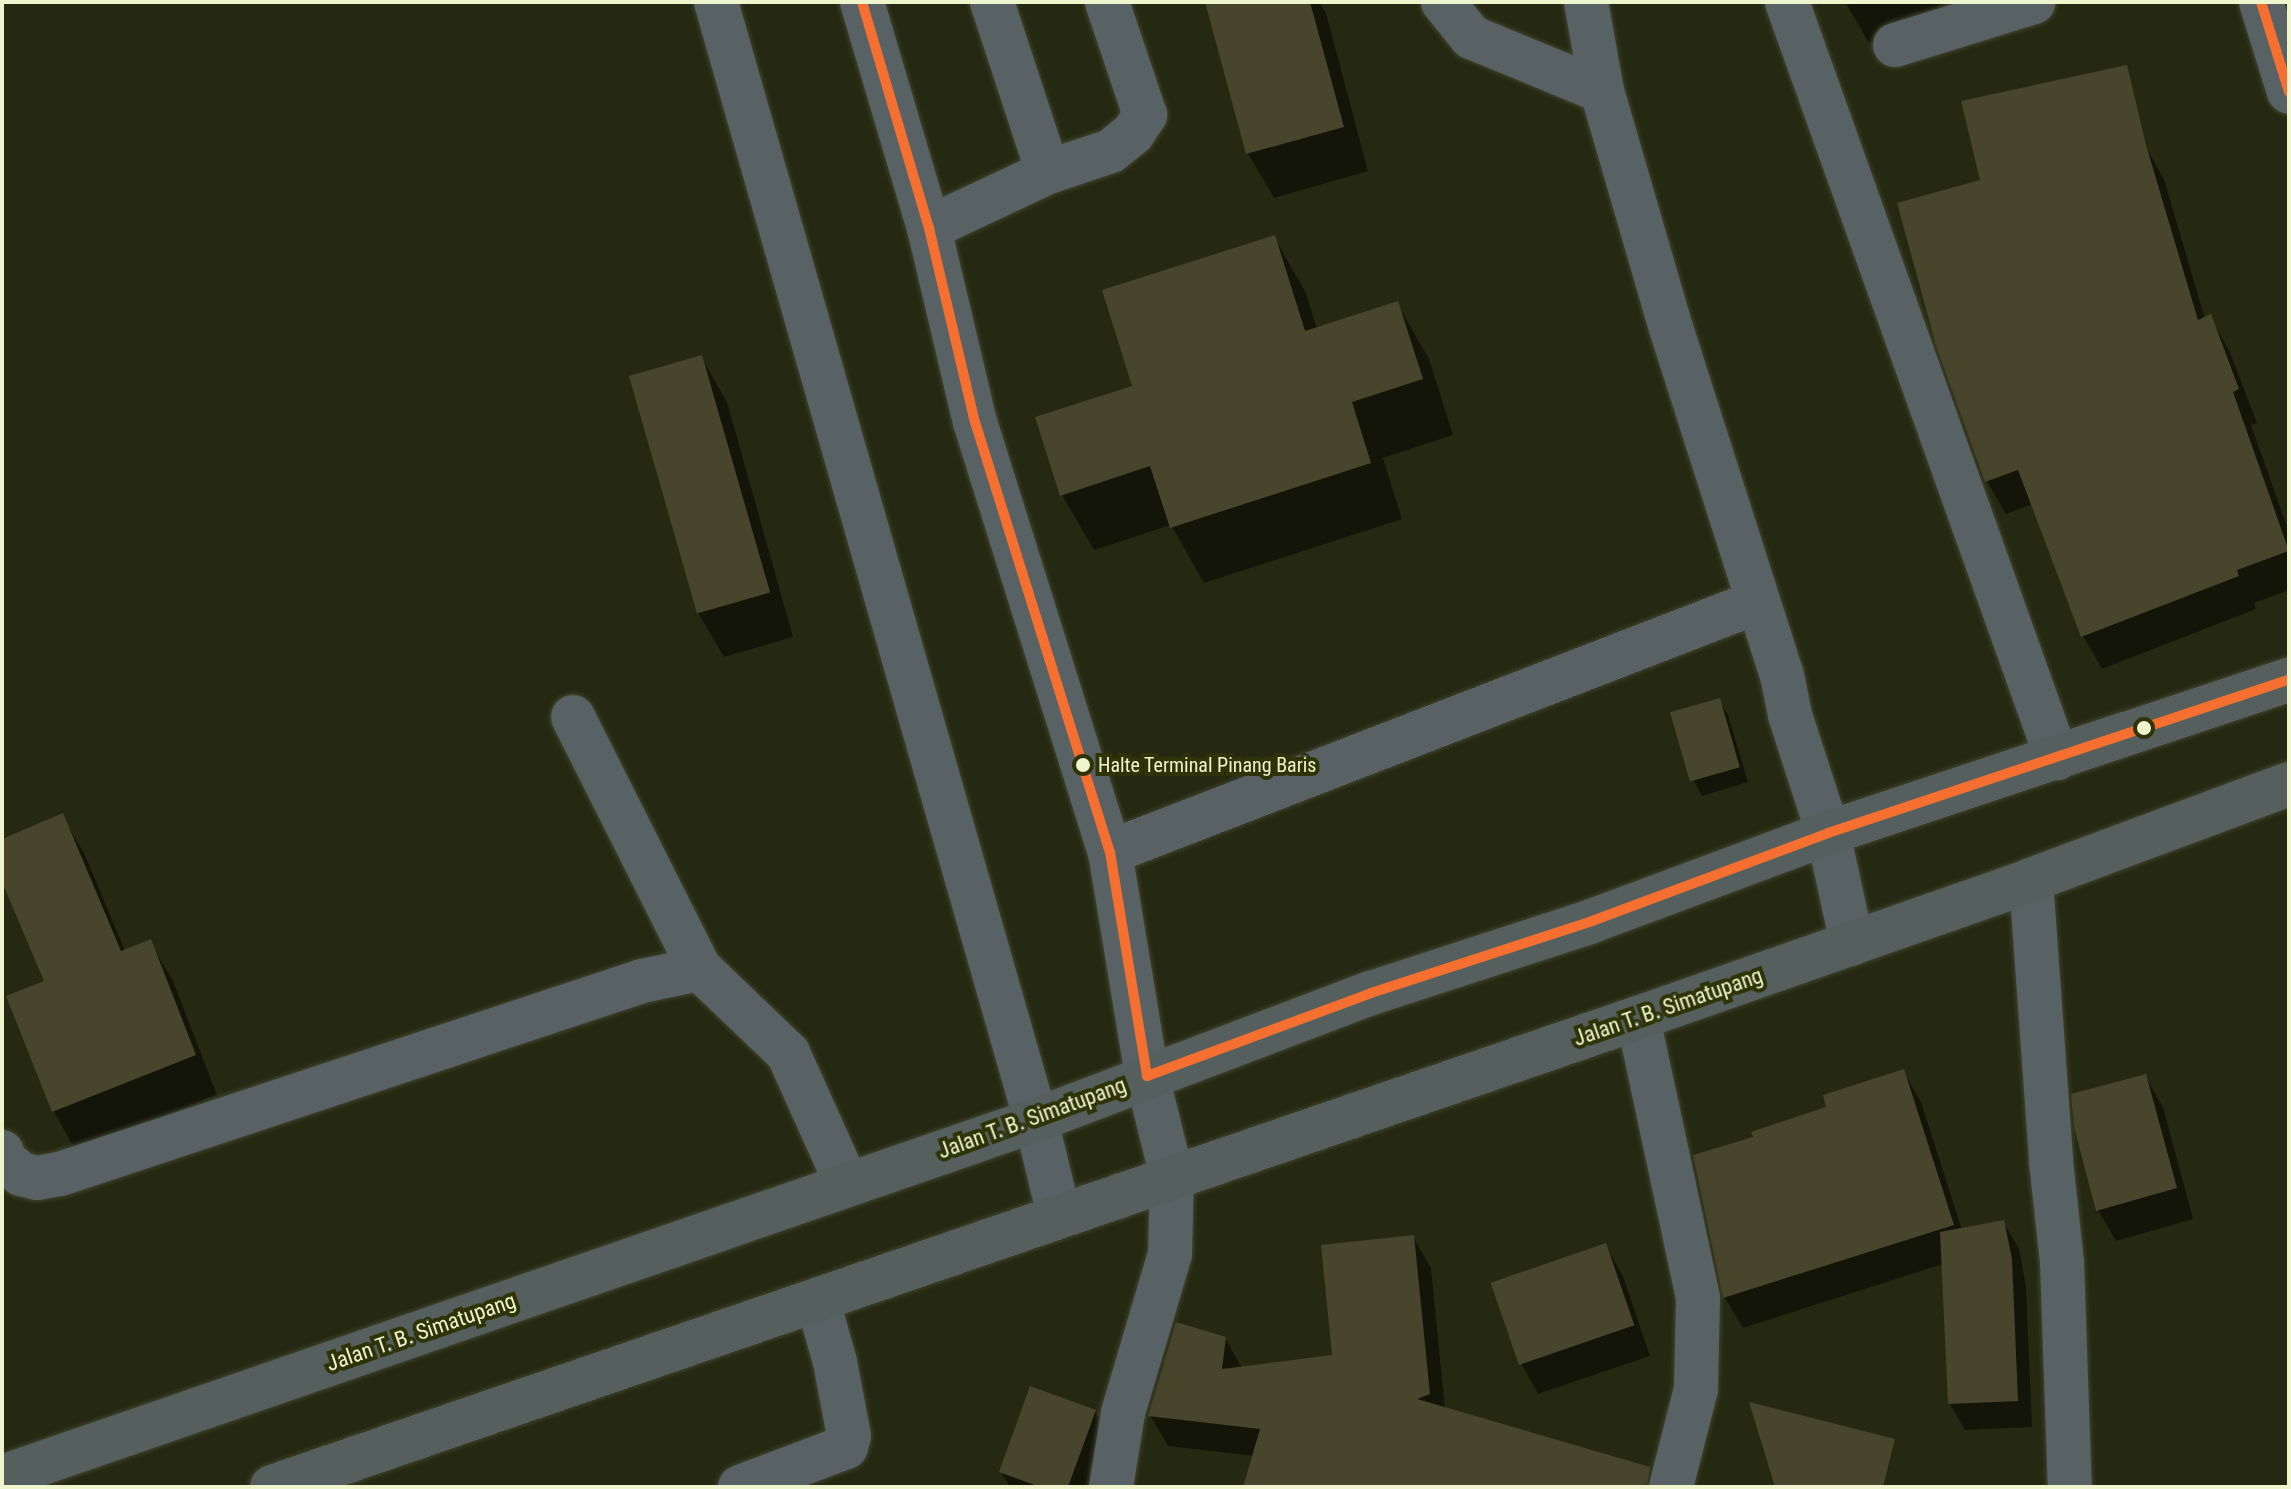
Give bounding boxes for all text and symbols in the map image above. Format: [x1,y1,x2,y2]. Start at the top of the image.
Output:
unlabelled marker [2136,720,2152,736]
place label: Halte Terminal Pinang Baris [1098,753,1317,777]
marker: Halte Terminal Pinang Baris [1075,757,1091,773]
street label: Jalan T. B. Simatupang [1570,962,1766,1052]
street label: Jalan T. B. Simatupang [934,1072,1130,1164]
street label: Jalan T. B. Simatupang [323,1287,519,1377]

